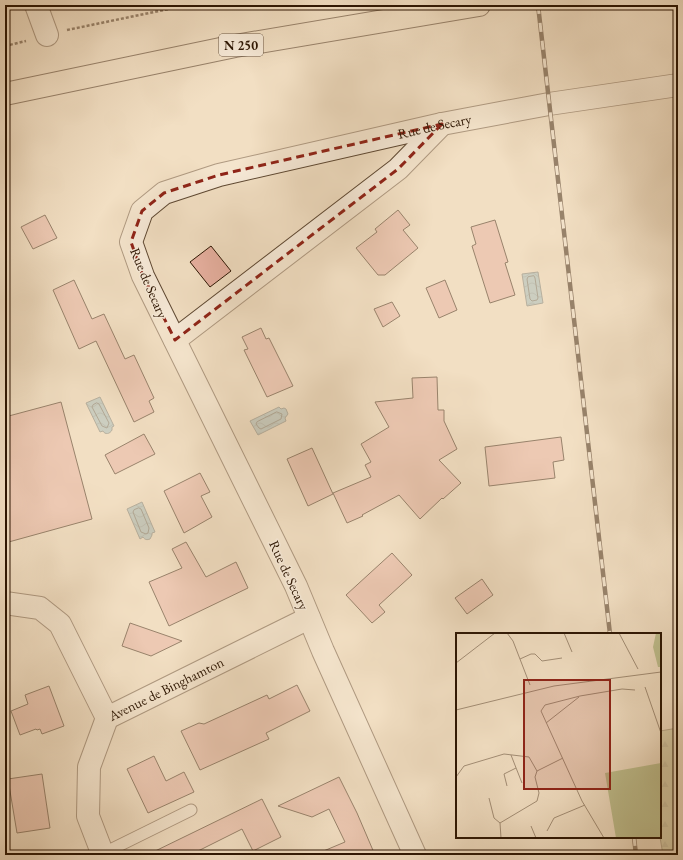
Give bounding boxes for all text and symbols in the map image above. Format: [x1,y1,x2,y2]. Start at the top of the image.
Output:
road number: N 250 [219,34,263,56]
street label: Rue de Secary [396,110,474,143]
street label: Rue de Secary [126,245,172,322]
street label: Rue de Secary [265,537,313,613]
inset map [456,633,661,838]
street label: Avenue de Binghamton [105,652,227,725]

